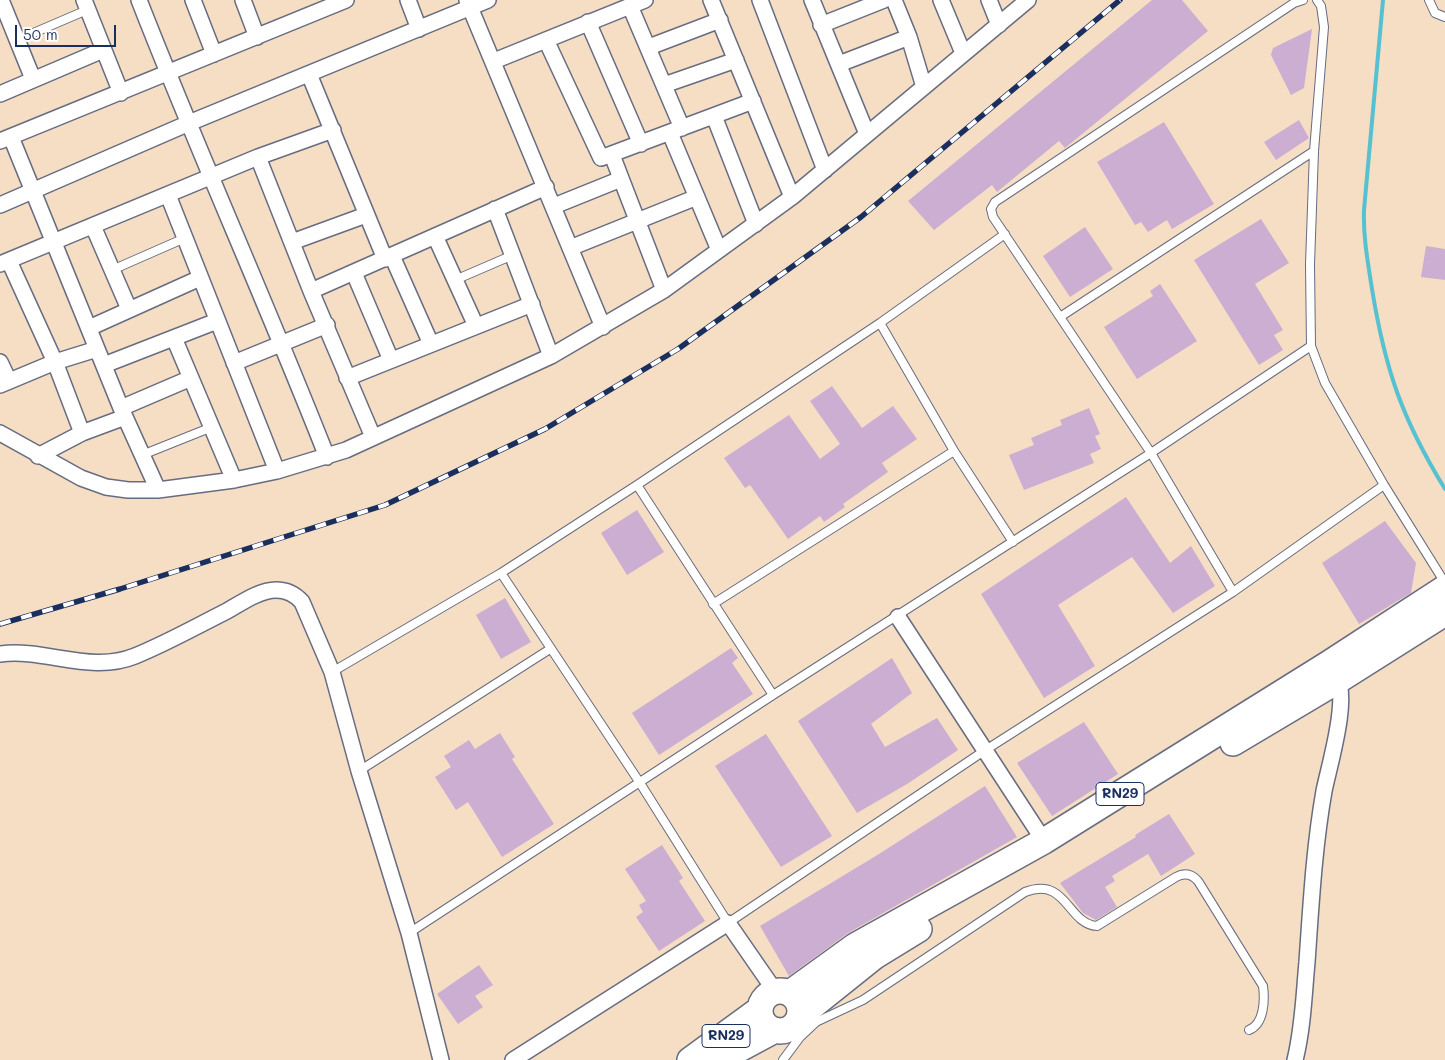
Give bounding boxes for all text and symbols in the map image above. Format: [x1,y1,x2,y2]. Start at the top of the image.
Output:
scale bar [18,15,119,47]
text: 50 m [23,24,58,44]
road number: RN29 [1096,782,1144,806]
road number: RN29 [702,1024,750,1048]

